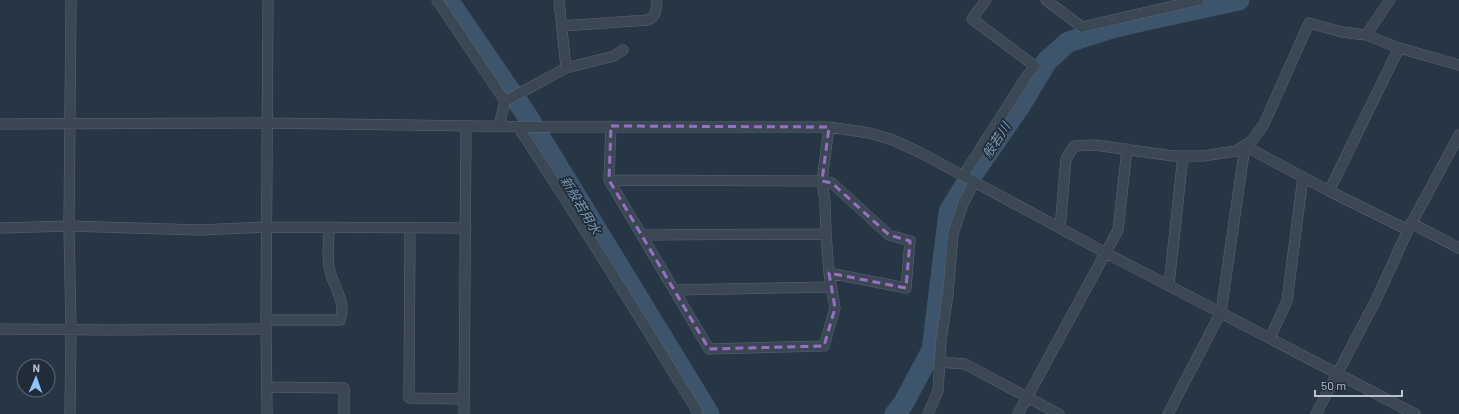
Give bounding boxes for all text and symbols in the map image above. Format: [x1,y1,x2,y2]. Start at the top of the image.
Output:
water label: 般若川 [979,118,1014,161]
water label: 新般若用水 [557,173,606,239]
north arrow [16,358,56,398]
text: N [32,361,40,374]
scale bar [1315,372,1402,398]
text: 50 m [1321,378,1346,392]

